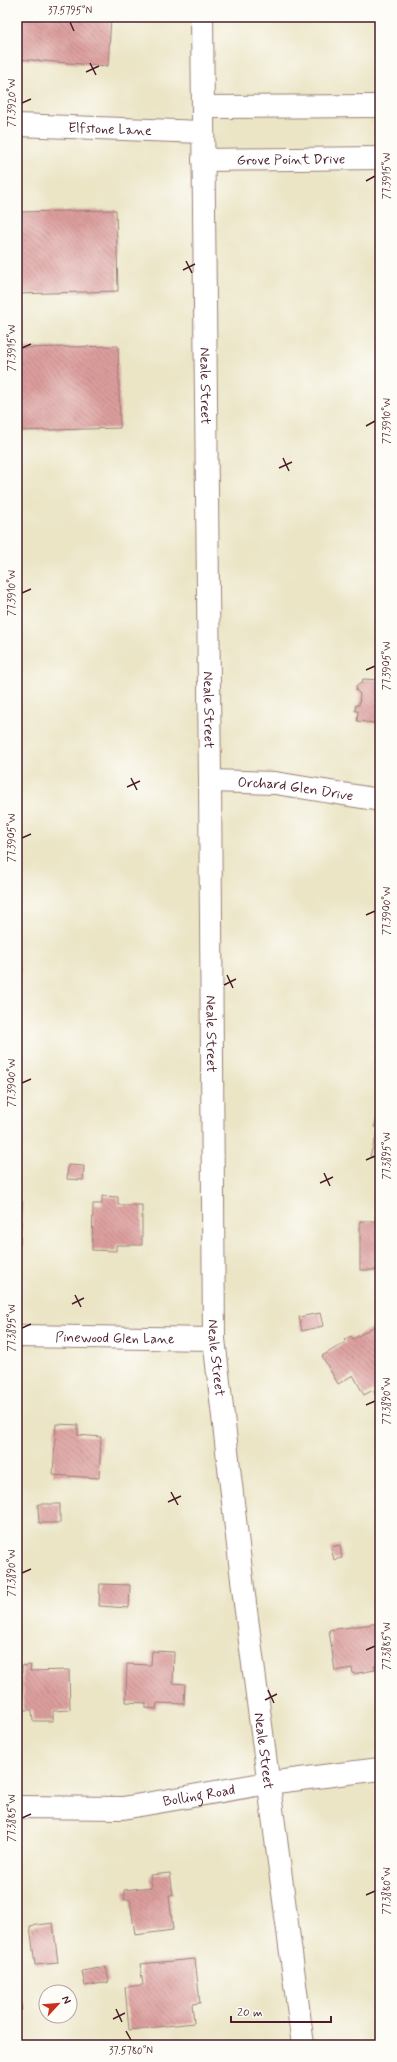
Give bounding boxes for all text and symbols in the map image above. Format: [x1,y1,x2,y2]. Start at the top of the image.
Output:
text: 37.5795°N [48,4,92,18]
text: 77.3920°W [5,79,19,127]
street label: Elfstone Lane [68,119,152,140]
street label: Grove Point Drive [237,150,345,170]
text: 77.3915°W [380,153,394,199]
text: 77.3915°W [5,325,19,371]
street label: Neale Street [195,347,214,425]
text: 77.3910°W [380,398,394,444]
text: 77.3910°W [5,570,19,616]
text: 77.3905°W [380,642,394,690]
street label: Neale Street [199,671,218,749]
street label: Orchard Glen Drive [237,774,355,806]
text: 77.3905°W [5,814,19,862]
text: 77.3900°W [380,887,394,935]
street label: Neale Street [202,995,220,1073]
text: 77.3900°W [5,1059,19,1107]
text: 77.3895°W [380,1132,394,1180]
text: 77.3895°W [5,1304,19,1352]
street label: Neale Street [204,1319,229,1398]
street label: Pinewood Glen Lane [55,1329,175,1348]
text: 77.3890°W [380,1378,394,1424]
text: 77.3890°W [5,1550,19,1596]
text: 77.3885°W [380,1622,394,1670]
street label: Neale Street [249,1711,277,1791]
street label: Bolling Road [162,1781,236,1811]
text: 77.3885°W [5,1794,19,1842]
text: 77.3880°W [380,1868,394,1914]
north arrow [38,1984,78,2024]
text: N [58,1994,74,2006]
scale bar [231,1998,331,2024]
text: 20 m [237,2005,263,2021]
text: 37.5780°N [109,2044,153,2058]

